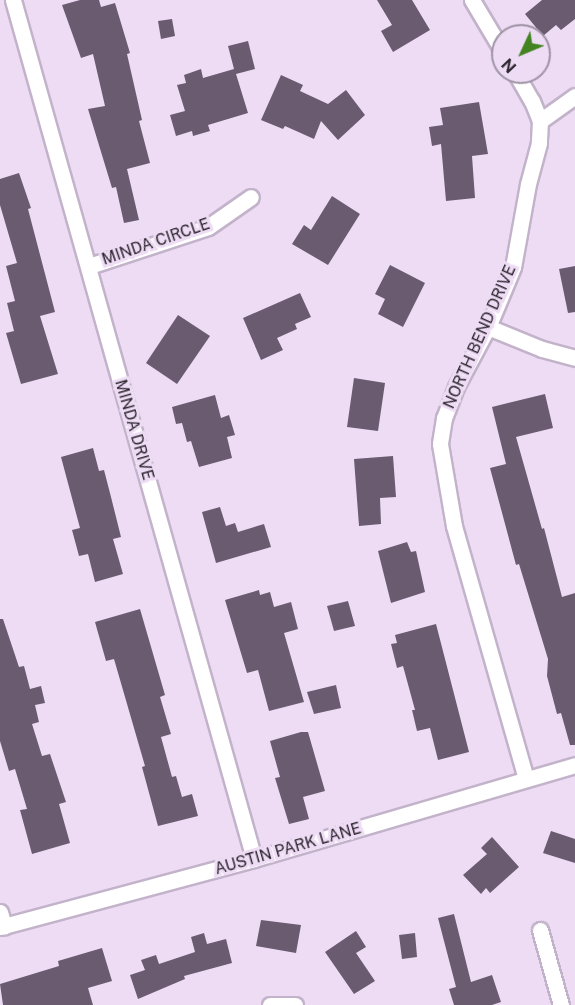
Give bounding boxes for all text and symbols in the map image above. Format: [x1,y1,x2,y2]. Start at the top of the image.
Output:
north arrow [491,24,551,84]
text: N [498,54,520,77]
street label: MINDA CIRCLE [99,215,213,269]
street label: NORTH BEND DRIVE [440,262,520,412]
street label: MINDA DRIVE [110,377,158,483]
street label: AUSTIN PARK LANE [213,819,363,879]

